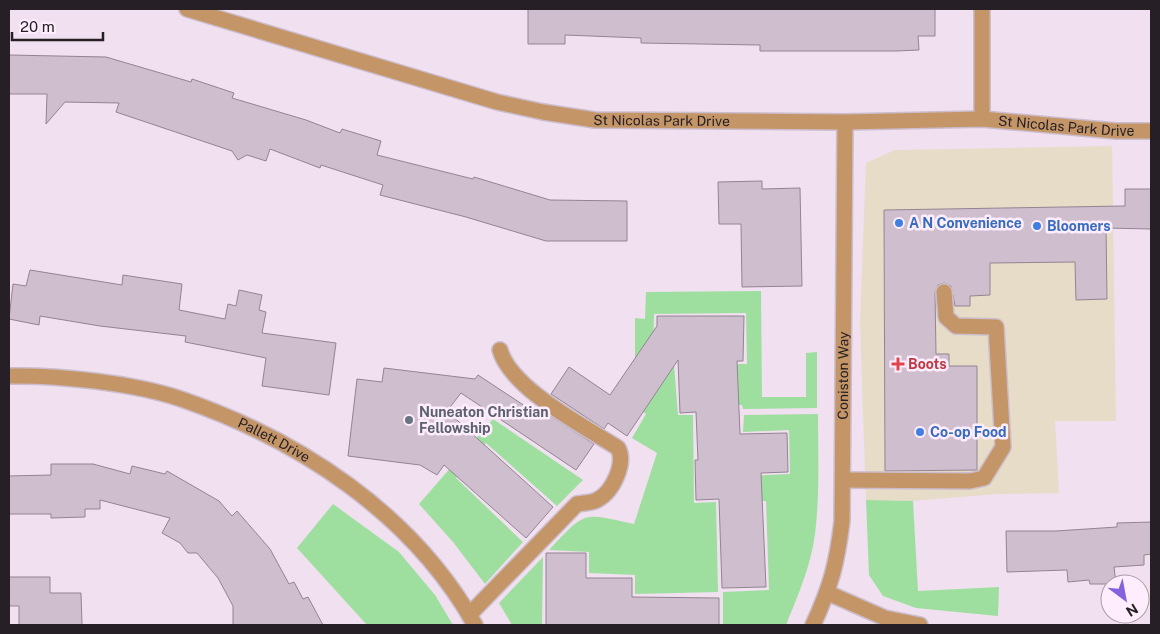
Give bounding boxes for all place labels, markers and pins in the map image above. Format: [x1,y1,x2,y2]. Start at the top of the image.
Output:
place label: A N Convenience [909,215,1022,231]
marker: A N Convenience [893,217,905,229]
place label: Bloomers [1047,218,1111,234]
marker: Bloomers [1031,220,1043,232]
place label: Boots [908,356,947,372]
marker: Boots [892,358,904,370]
place label: Nuneaton Christian Fellowship [419,404,548,436]
marker: Nuneaton Christian Fellowship [403,414,415,426]
place label: Co-op Food [930,424,1007,440]
marker: Co-op Food [914,426,926,438]

